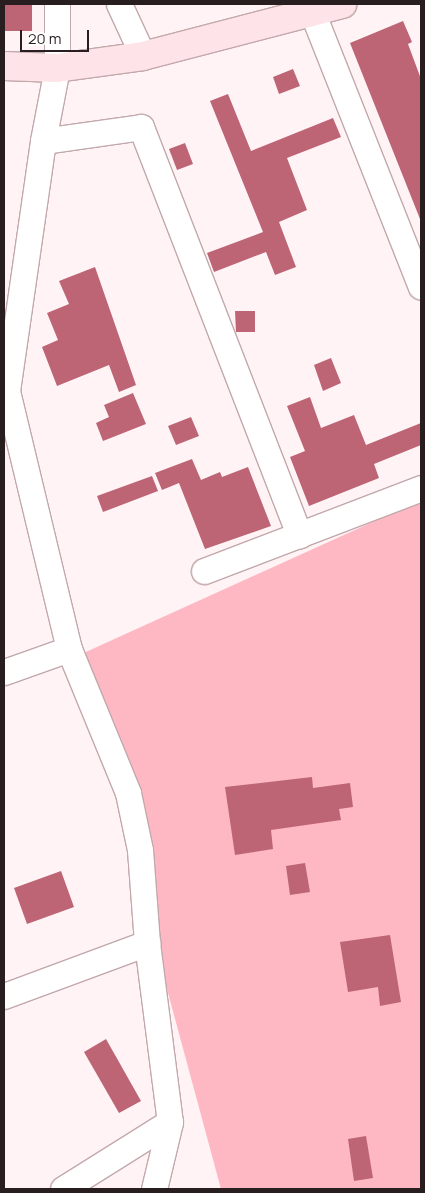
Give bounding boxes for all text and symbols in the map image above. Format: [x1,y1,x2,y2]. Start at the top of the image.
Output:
scale bar [22,20,91,52]
text: 20 m [28,28,61,49]

